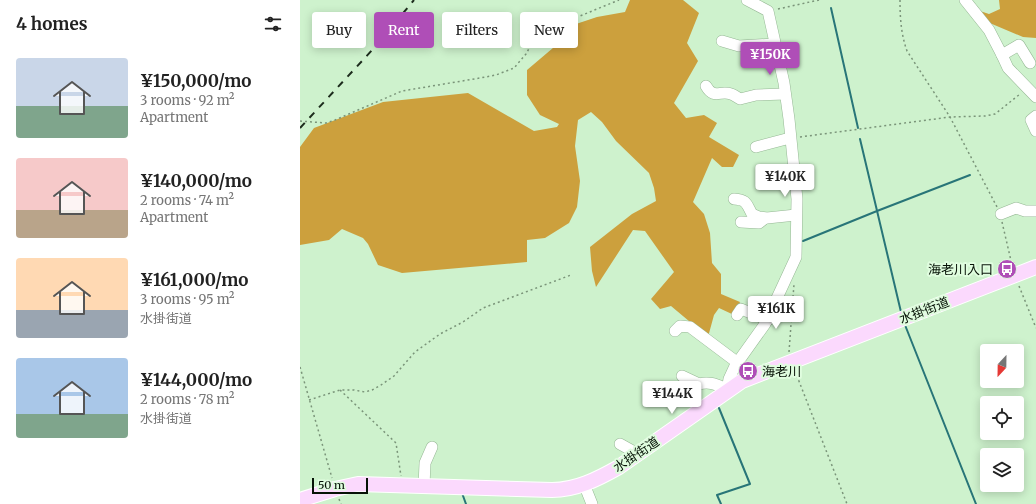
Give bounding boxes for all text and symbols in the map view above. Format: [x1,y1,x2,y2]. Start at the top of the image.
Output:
chip: Buy [312,12,366,48]
chip: Rent [374,12,434,48]
chip: Filters [442,12,512,48]
chip: New [520,12,578,48]
text: 4 homes [16,13,87,35]
icon: filters [262,13,284,35]
pin: ¥150K [742,42,798,76]
text: ¥150K [749,46,791,63]
text: ¥150,000/mo [140,70,252,92]
icon: home [48,74,96,122]
text: 3 rooms · 92 m² [140,92,235,109]
text: Apartment [140,109,208,126]
pin: ¥140K [757,164,813,198]
text: ¥140K [764,168,806,185]
text: ¥140,000/mo [140,170,252,192]
icon: home [48,174,96,222]
text: 2 rooms · 74 m² [140,192,234,209]
text: Apartment [140,209,208,226]
bus stop icon: 海老川入口 [996,258,1018,280]
place label: 海老川入口 [928,261,993,278]
text: ¥161,000/mo [140,269,248,291]
icon: home [48,274,96,322]
text: 3 rooms · 95 m² [140,291,235,308]
street label: 水掛街道 [897,293,952,328]
pin: ¥161K [748,296,804,330]
text: ¥161K [757,300,795,317]
text: 水掛街道 [140,310,192,327]
north arrow [980,344,1024,388]
map controls [980,344,1024,492]
bus stop icon: 海老川 [737,360,759,382]
place label: 海老川 [762,363,801,380]
text: ¥144,000/mo [140,369,252,391]
icon: home [48,374,96,422]
pin: ¥144K [644,381,700,415]
text: ¥144K [651,385,693,402]
text: 2 rooms · 78 m² [140,391,234,408]
button: locate [980,396,1024,440]
text: 水掛街道 [140,410,192,427]
street label: 水掛街道 [610,433,663,476]
button: layers [980,448,1024,492]
scale bar [312,476,368,495]
text: 50 m [318,478,345,492]

